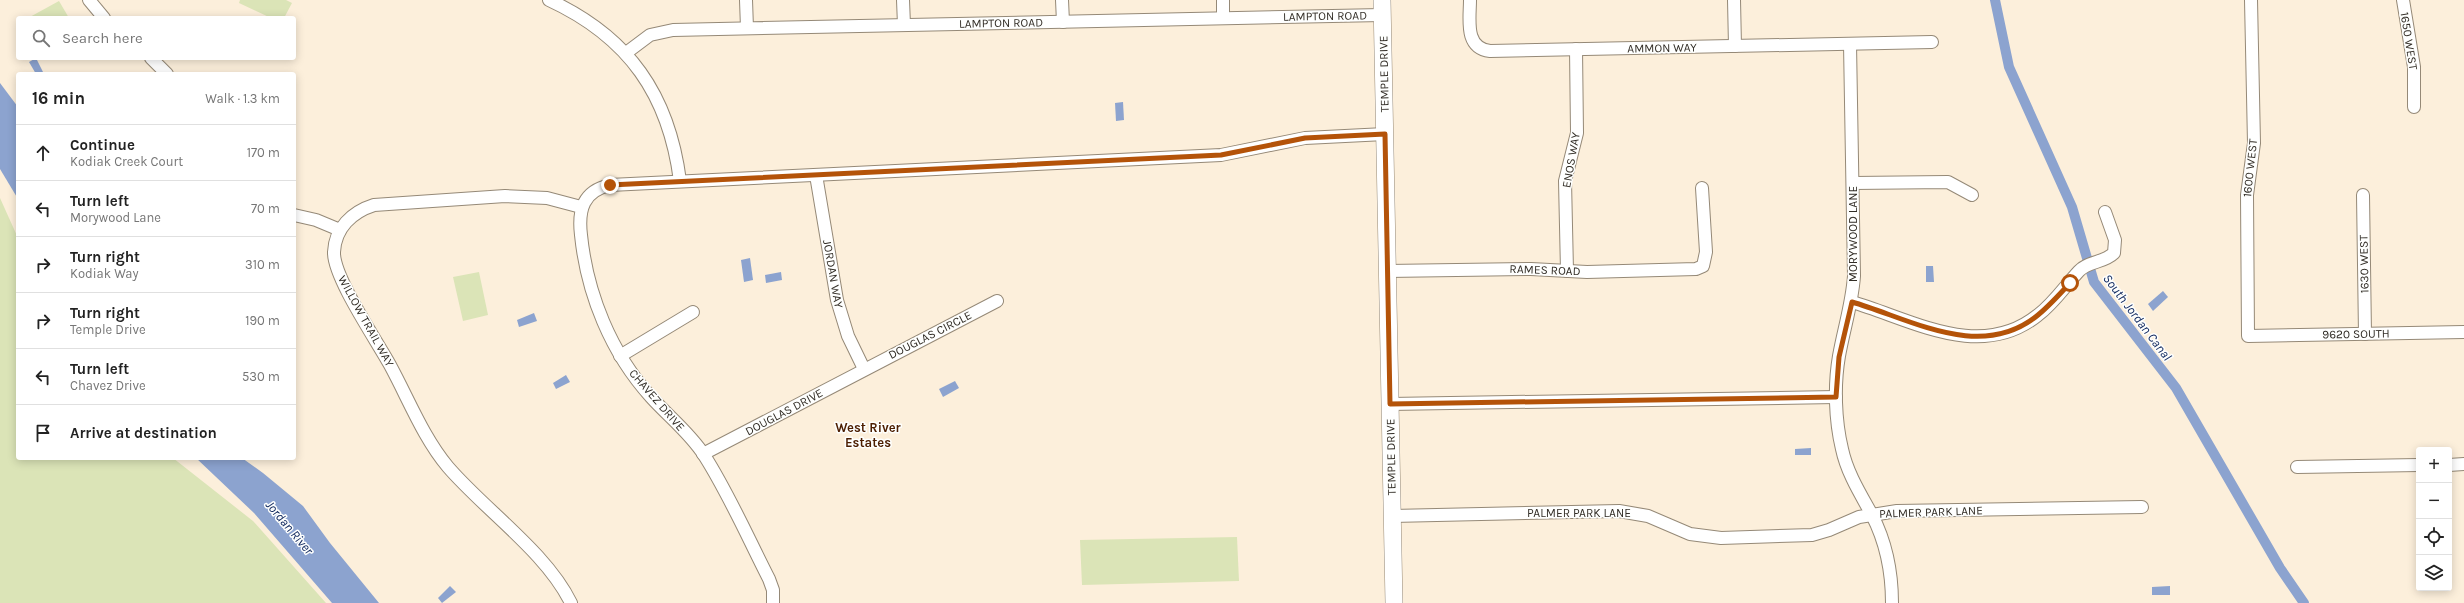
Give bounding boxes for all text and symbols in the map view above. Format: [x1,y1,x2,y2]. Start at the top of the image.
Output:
street label: LAMPTON ROAD [1283,8,1367,24]
street label: 1650 WEST [2398,11,2420,71]
street label: LAMPTON ROAD [959,15,1043,31]
search box [16,16,296,60]
icon: search [30,27,52,49]
text: Search here [62,29,143,47]
street label: TEMPLE DRIVE [1376,35,1392,113]
street label: AMMON WAY [1627,40,1697,56]
text: 16 min [32,88,85,108]
text: Walk · 1.3 km [205,91,280,106]
street label: ENOS WAY [1559,131,1583,189]
text: Continue [70,136,135,154]
street label: 1600 WEST [2240,138,2260,198]
icon: ahead [32,142,54,164]
text: 170 m [247,145,280,160]
text: Kodiak Creek Court [70,154,183,169]
route end [601,176,619,194]
street label: MORYWOOD LANE [1846,186,1860,282]
text: Turn left [70,192,129,210]
icon: left [32,198,54,220]
text: 70 m [251,201,280,216]
text: Morywood Lane [70,210,161,225]
street label: 1630 WEST [2356,235,2372,293]
street label: JORDAN WAY [820,239,846,310]
text: Turn right [70,248,140,266]
icon: right [32,254,54,276]
text: 310 m [245,257,280,272]
street label: RAMES ROAD [1509,262,1581,278]
text: Kodiak Way [70,266,139,281]
water label: South Jordan Canal [2100,271,2175,363]
street label: WILLOW TRAIL WAY [335,273,397,369]
route start [2061,274,2079,292]
text: Turn right [70,304,140,322]
street label: DOUGLAS CIRCLE [886,308,974,362]
icon: right [32,310,54,332]
text: 190 m [245,313,280,328]
text: Temple Drive [70,322,146,337]
street label: 9620 SOUTH [2322,326,2390,342]
text: Turn left [70,360,129,378]
icon: left [32,366,54,388]
street label: CHAVEZ DRIVE [626,366,688,434]
text: 530 m [242,369,280,384]
text: Chavez Drive [70,378,146,393]
street label: DOUGLAS DRIVE [743,386,825,438]
street label: TEMPLE DRIVE [1383,418,1399,496]
district label: West River Estates [835,420,902,450]
icon: arrive [32,422,54,444]
text: Arrive at destination [70,424,217,442]
map controls [2416,447,2452,591]
button: + [2416,447,2452,483]
button: − [2416,483,2452,519]
water label: Jordan River [263,497,317,558]
street label: PALMER PARK LANE [1879,503,1983,521]
street label: PALMER PARK LANE [1527,506,1631,520]
button: locate [2416,519,2452,555]
button: layers [2416,555,2452,591]

